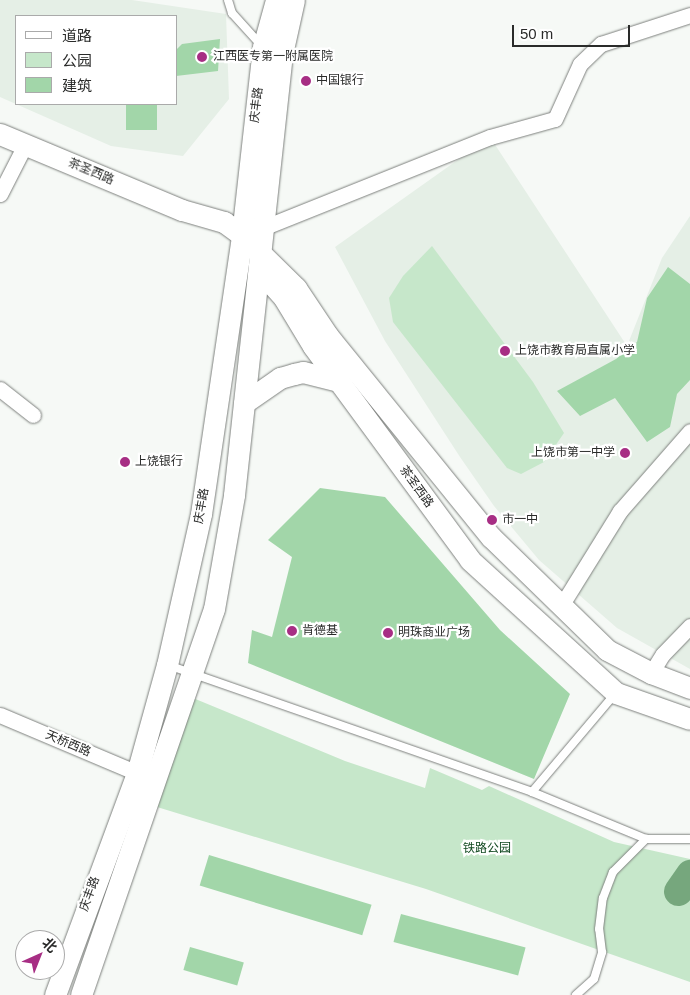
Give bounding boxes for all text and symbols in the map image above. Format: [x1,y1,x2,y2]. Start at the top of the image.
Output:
legend [15,15,178,105]
scale bar [515,15,632,47]
text: 50 m [520,25,553,42]
text: 道路 [62,27,92,44]
marker: 江西医专第一附属医院 [195,50,209,64]
place label: 江西医专第一附属医院 [213,50,333,64]
text: 公园 [62,52,92,69]
place label: 中国银行 [316,74,364,88]
marker: 中国银行 [300,75,312,87]
text: 建筑 [62,77,92,94]
street label: 庆丰路 [248,86,266,124]
street label: 茶圣西路 [66,156,116,188]
place label: 上饶市教育局直属小学 [515,344,635,358]
marker: 上饶市教育局直属小学 [499,345,511,357]
place label: 上饶市第一中学 [531,446,615,460]
marker: 上饶市第一中学 [619,447,631,459]
place label: 上饶银行 [135,455,183,469]
marker: 上饶银行 [119,456,131,468]
street label: 茶圣西路 [396,463,436,511]
street label: 庆丰路 [192,487,212,525]
place label: 市一中 [502,513,538,527]
marker: 市一中 [486,514,498,526]
place label: 肯德基 [302,624,338,638]
marker: 肯德基 [286,625,298,637]
place label: 明珠商业广场 [398,626,470,640]
marker: 明珠商业广场 [382,627,394,639]
street label: 天桥西路 [43,728,93,760]
park label: 铁路公园 [463,842,511,856]
street label: 庆丰路 [77,875,103,913]
north arrow [15,930,65,980]
text: 北 [39,934,60,956]

